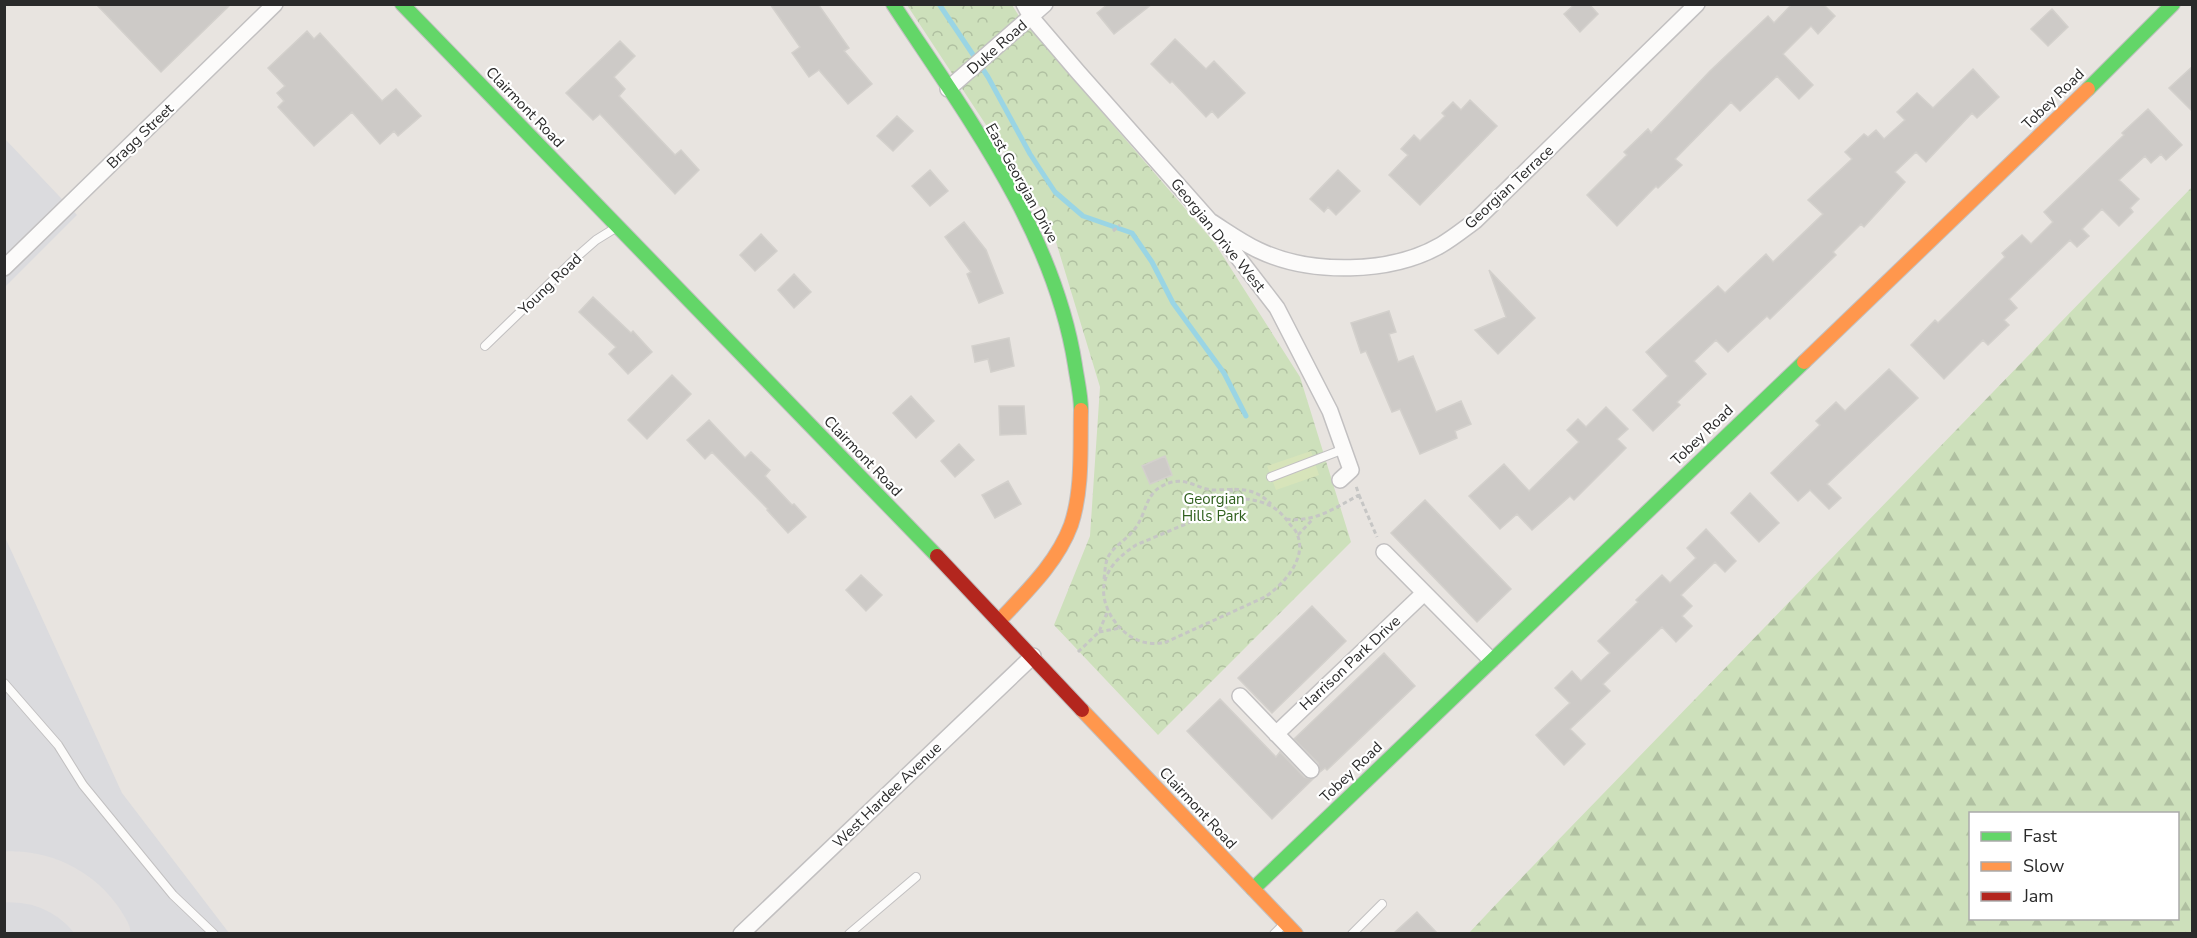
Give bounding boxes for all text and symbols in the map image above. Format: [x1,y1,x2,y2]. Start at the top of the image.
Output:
street label: Duke Road [963,15,1031,79]
street label: Clairmont Road [481,62,569,152]
street label: Tobey Road [2018,64,2088,134]
street label: Bragg Street [102,99,178,173]
street label: East Georgian Drive [981,120,1063,246]
street label: Georgian Terrace [1460,141,1558,233]
street label: Georgian Drive West [1166,174,1270,296]
street label: Young Road [513,249,586,320]
street label: Tobey Road [1667,400,1737,470]
street label: Clairmont Road [819,411,907,501]
park label: Georgian Hills Park [1182,489,1247,526]
street label: Harrison Park Drive [1295,611,1405,715]
street label: Tobey Road [1316,737,1386,807]
street label: West Hardee Avenue [828,738,946,852]
street label: Clairmont Road [1155,763,1241,853]
legend [1969,812,2179,920]
text: Fast [2023,824,2058,848]
text: Slow [2023,854,2064,878]
text: Jam [2022,884,2054,908]

